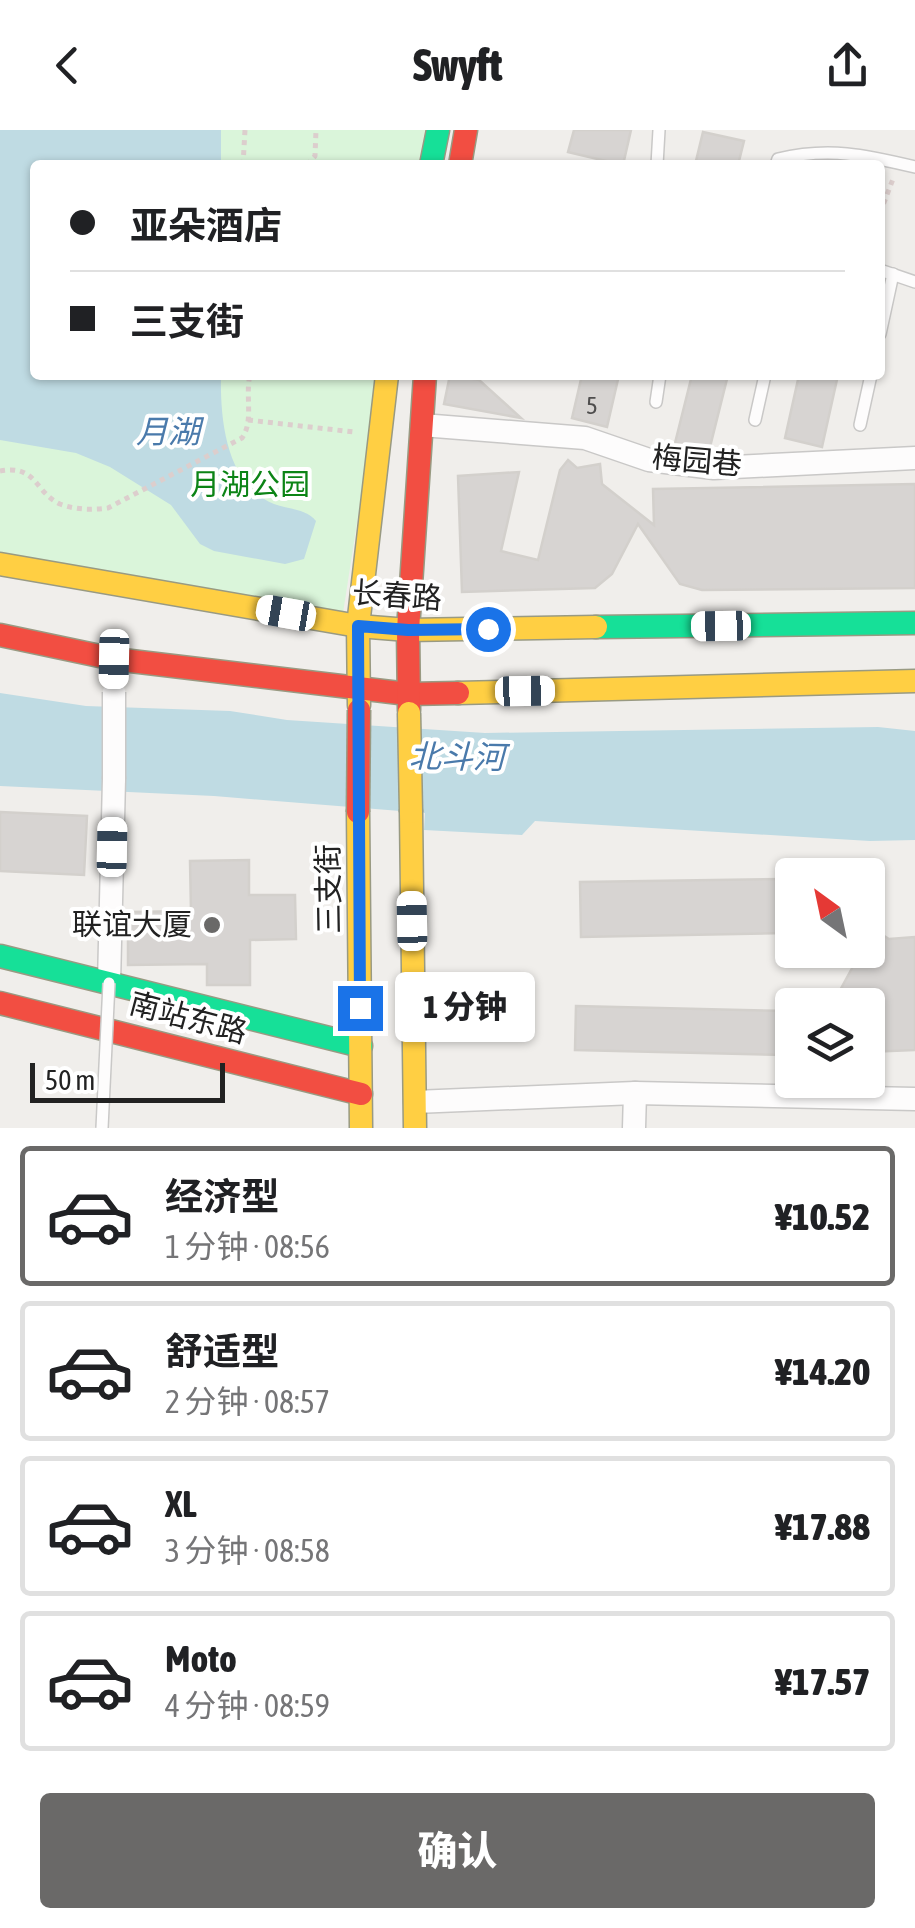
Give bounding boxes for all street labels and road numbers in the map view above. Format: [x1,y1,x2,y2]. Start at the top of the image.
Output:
street label: 梅园巷 [651,439,743,481]
street label: 长春路 [351,575,443,615]
street label: 三支街 [310,844,346,934]
street label: 南站东路 [126,985,251,1049]

